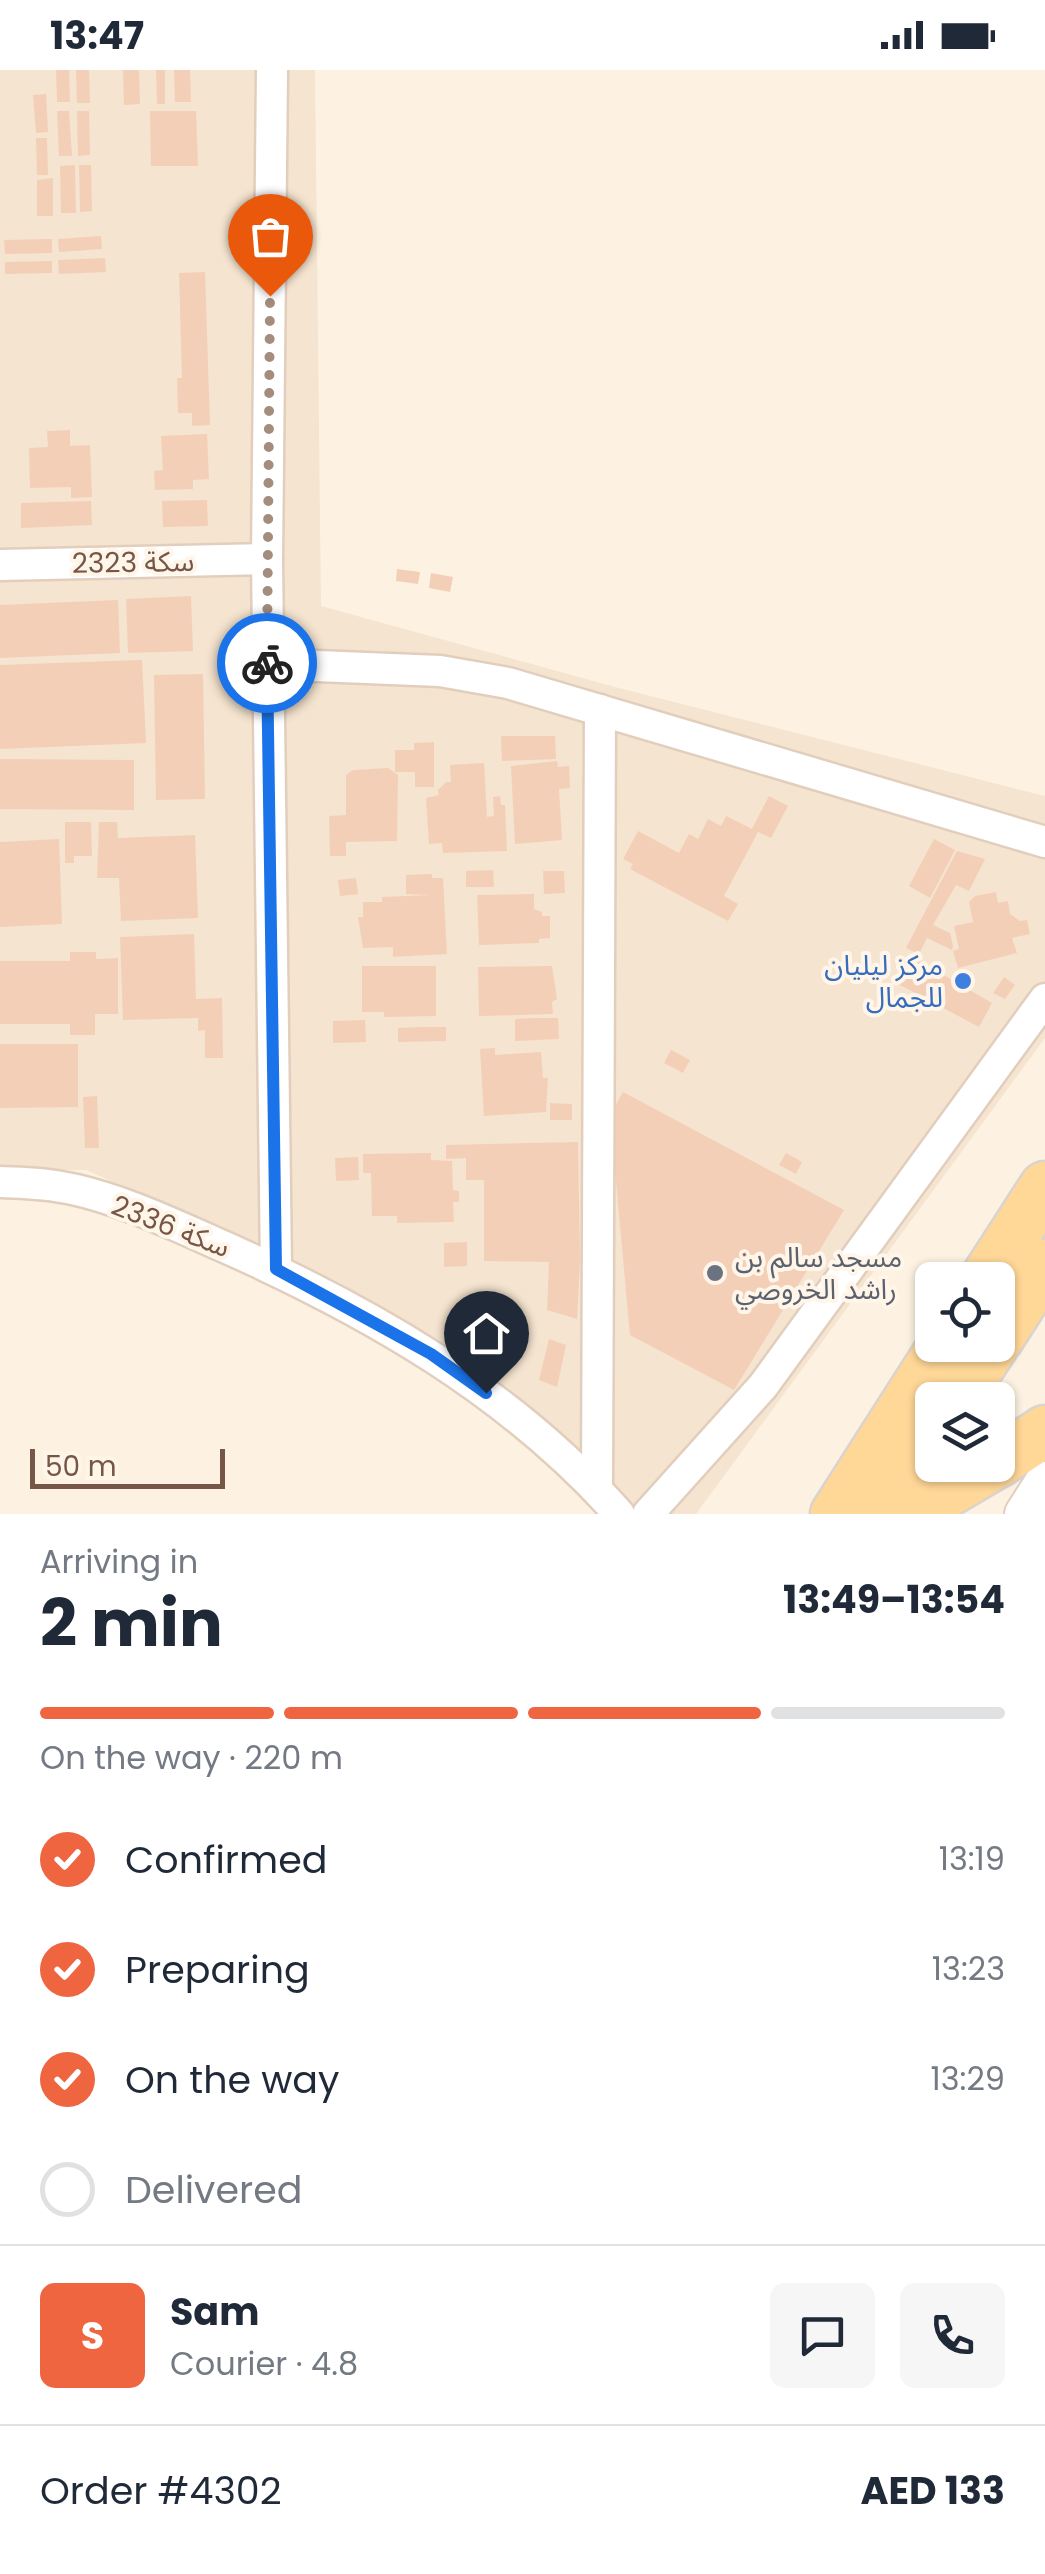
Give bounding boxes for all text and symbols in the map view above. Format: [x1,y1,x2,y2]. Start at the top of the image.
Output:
text: 13:47 [50,9,144,62]
pin [228,194,313,297]
icon: bag [243,209,298,264]
street label: سكة 2323 [71,542,195,583]
courier [217,613,317,713]
icon: bike [240,636,295,691]
place label: مركز ليليان للجمال [824,946,943,1017]
marker: مركز ليليان للجمال [952,970,974,992]
street label: سكة 2336 [106,1186,236,1267]
place label: مسجد سالم بن راشد الخروصي [735,1238,902,1310]
marker: مسجد سالم بن راشد الخروصي [704,1262,726,1284]
map controls [915,1262,1015,1482]
button: locate [915,1262,1015,1362]
pin [444,1291,529,1394]
icon: home [459,1306,514,1361]
button: layers [915,1382,1015,1482]
scale bar [30,1444,225,1488]
text: 50 m [45,1447,116,1486]
text: Arriving in [40,1539,198,1584]
text: 13:49–13:54 [783,1573,1005,1626]
text: 2 min [40,1578,223,1669]
text: On the way · 220 m [40,1735,343,1780]
icon: check [40,1832,95,1887]
text: Confirmed [125,1833,327,1886]
text: 13:19 [939,1836,1005,1881]
icon: check [40,1942,95,1997]
text: Preparing [125,1943,310,1996]
text: 13:23 [932,1946,1005,1991]
icon: check [40,2052,95,2107]
text: On the way [125,2053,339,2106]
text: 13:29 [931,2056,1005,2101]
text: Delivered [125,2163,302,2216]
button: chat [770,2283,875,2388]
button: phone [900,2283,1005,2388]
text: Sam [170,2285,259,2338]
text: S [81,2309,104,2362]
text: Courier · 4.8 [170,2341,358,2386]
text: Order #4302 [40,2464,282,2517]
text: AED 133 [860,2464,1005,2517]

